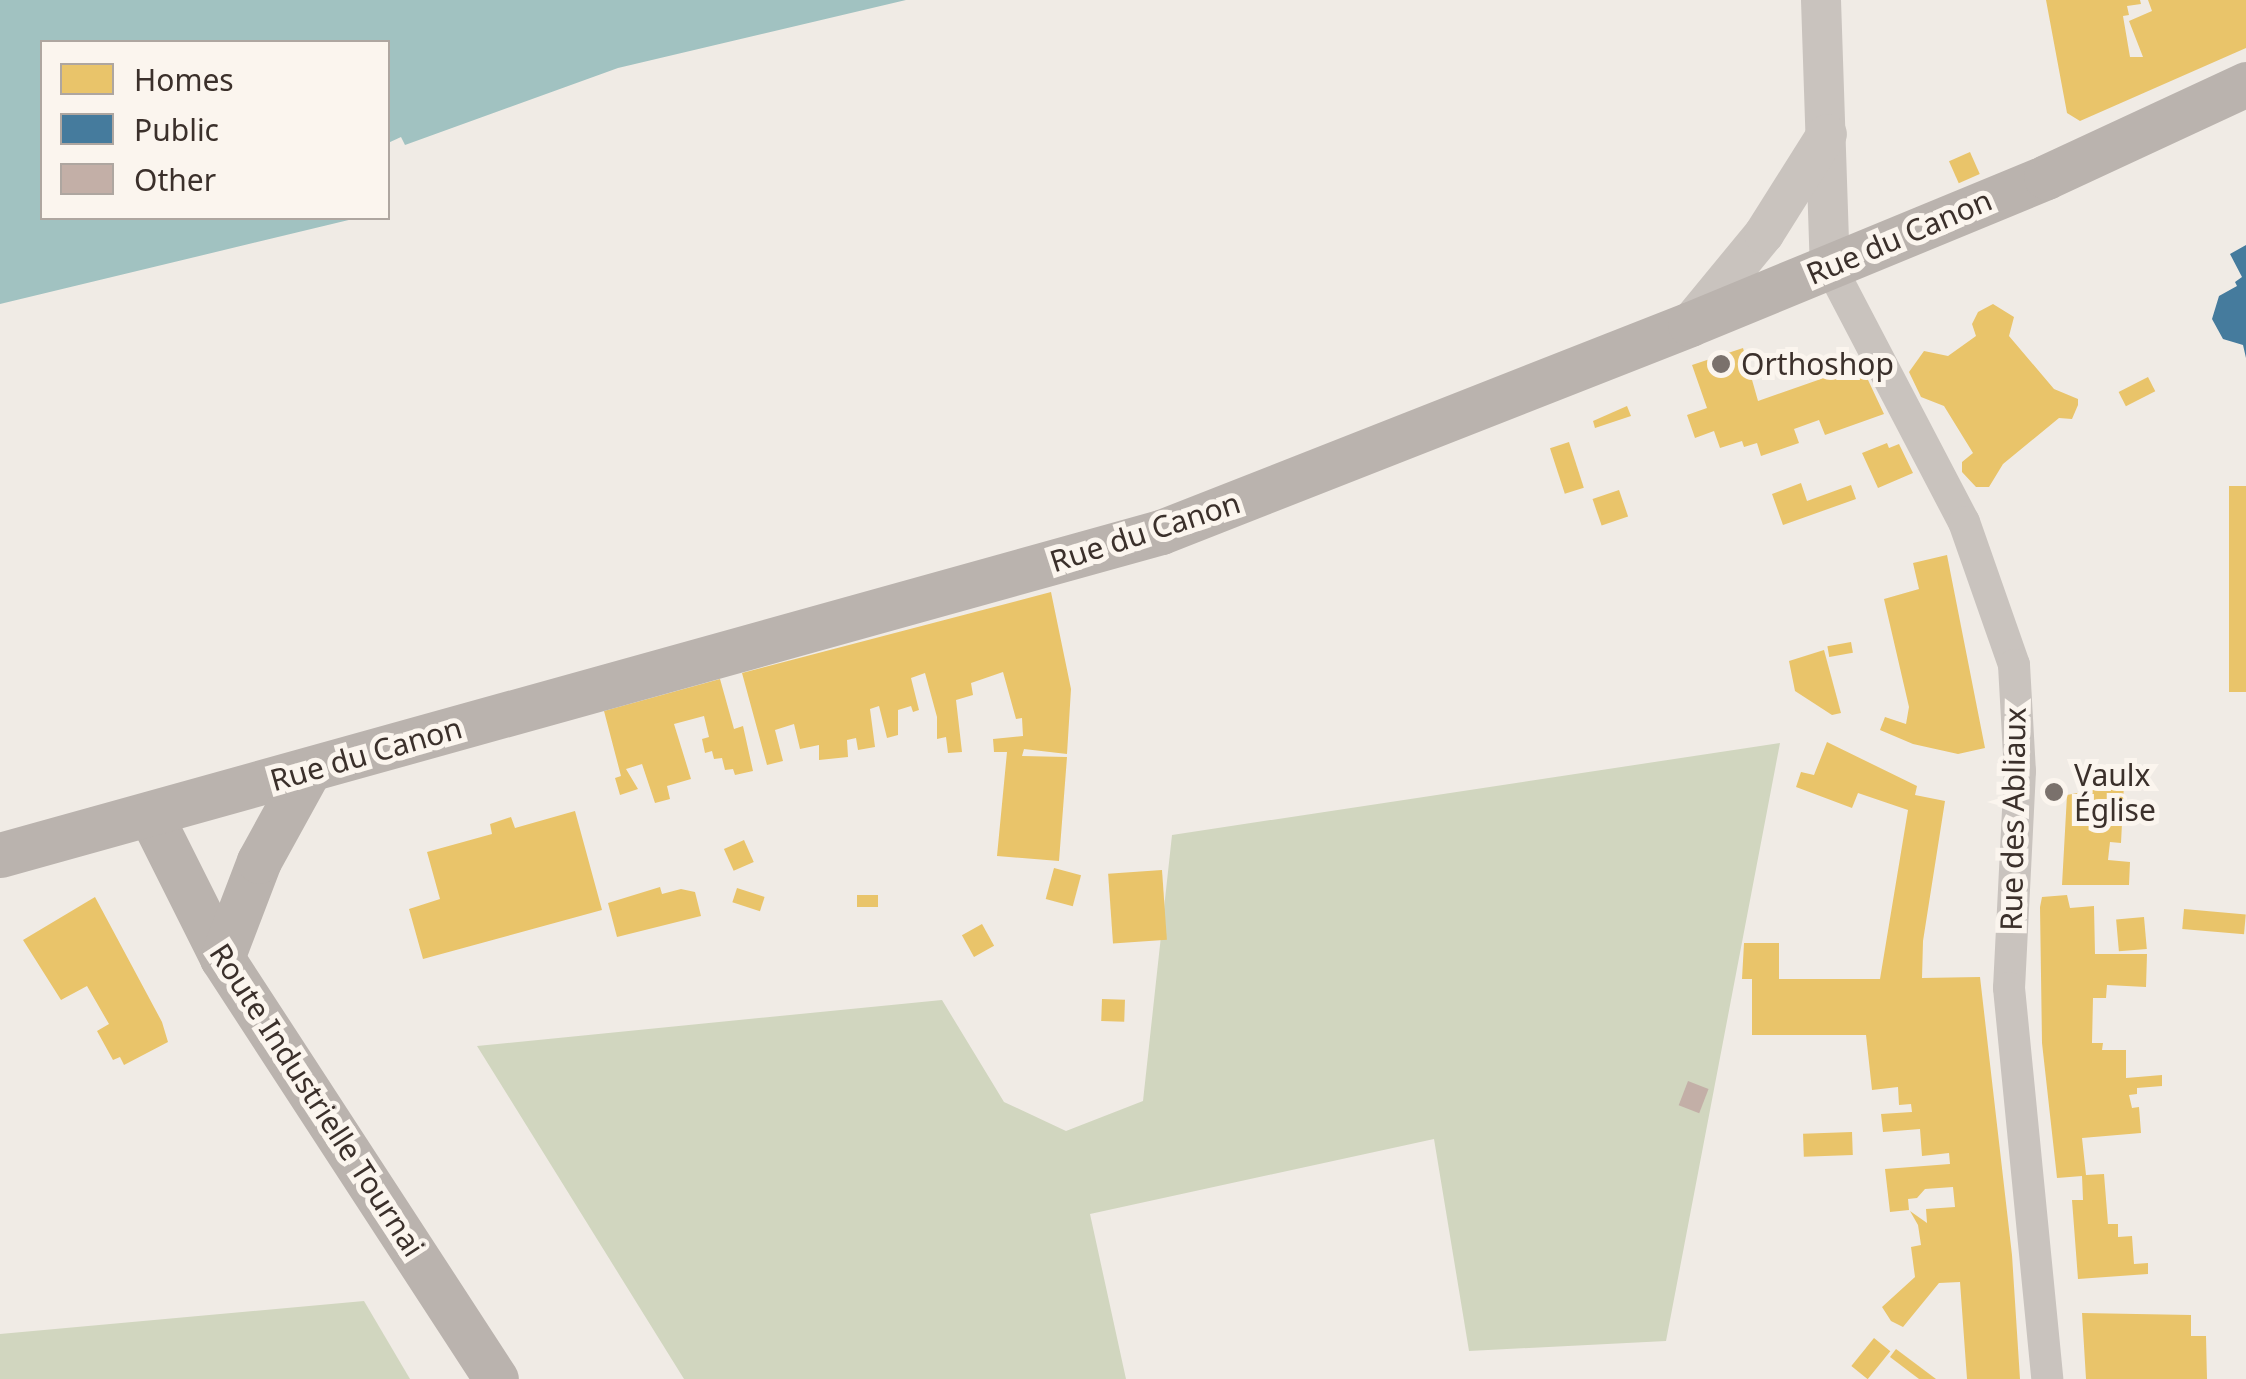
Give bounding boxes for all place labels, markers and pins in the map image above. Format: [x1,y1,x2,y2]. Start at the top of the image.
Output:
place label: Orthoshop [1741,346,1894,382]
marker: Orthoshop [1710,353,1732,375]
place label: Vaulx Église [2074,757,2156,828]
marker: Vaulx Église [2043,781,2065,803]

